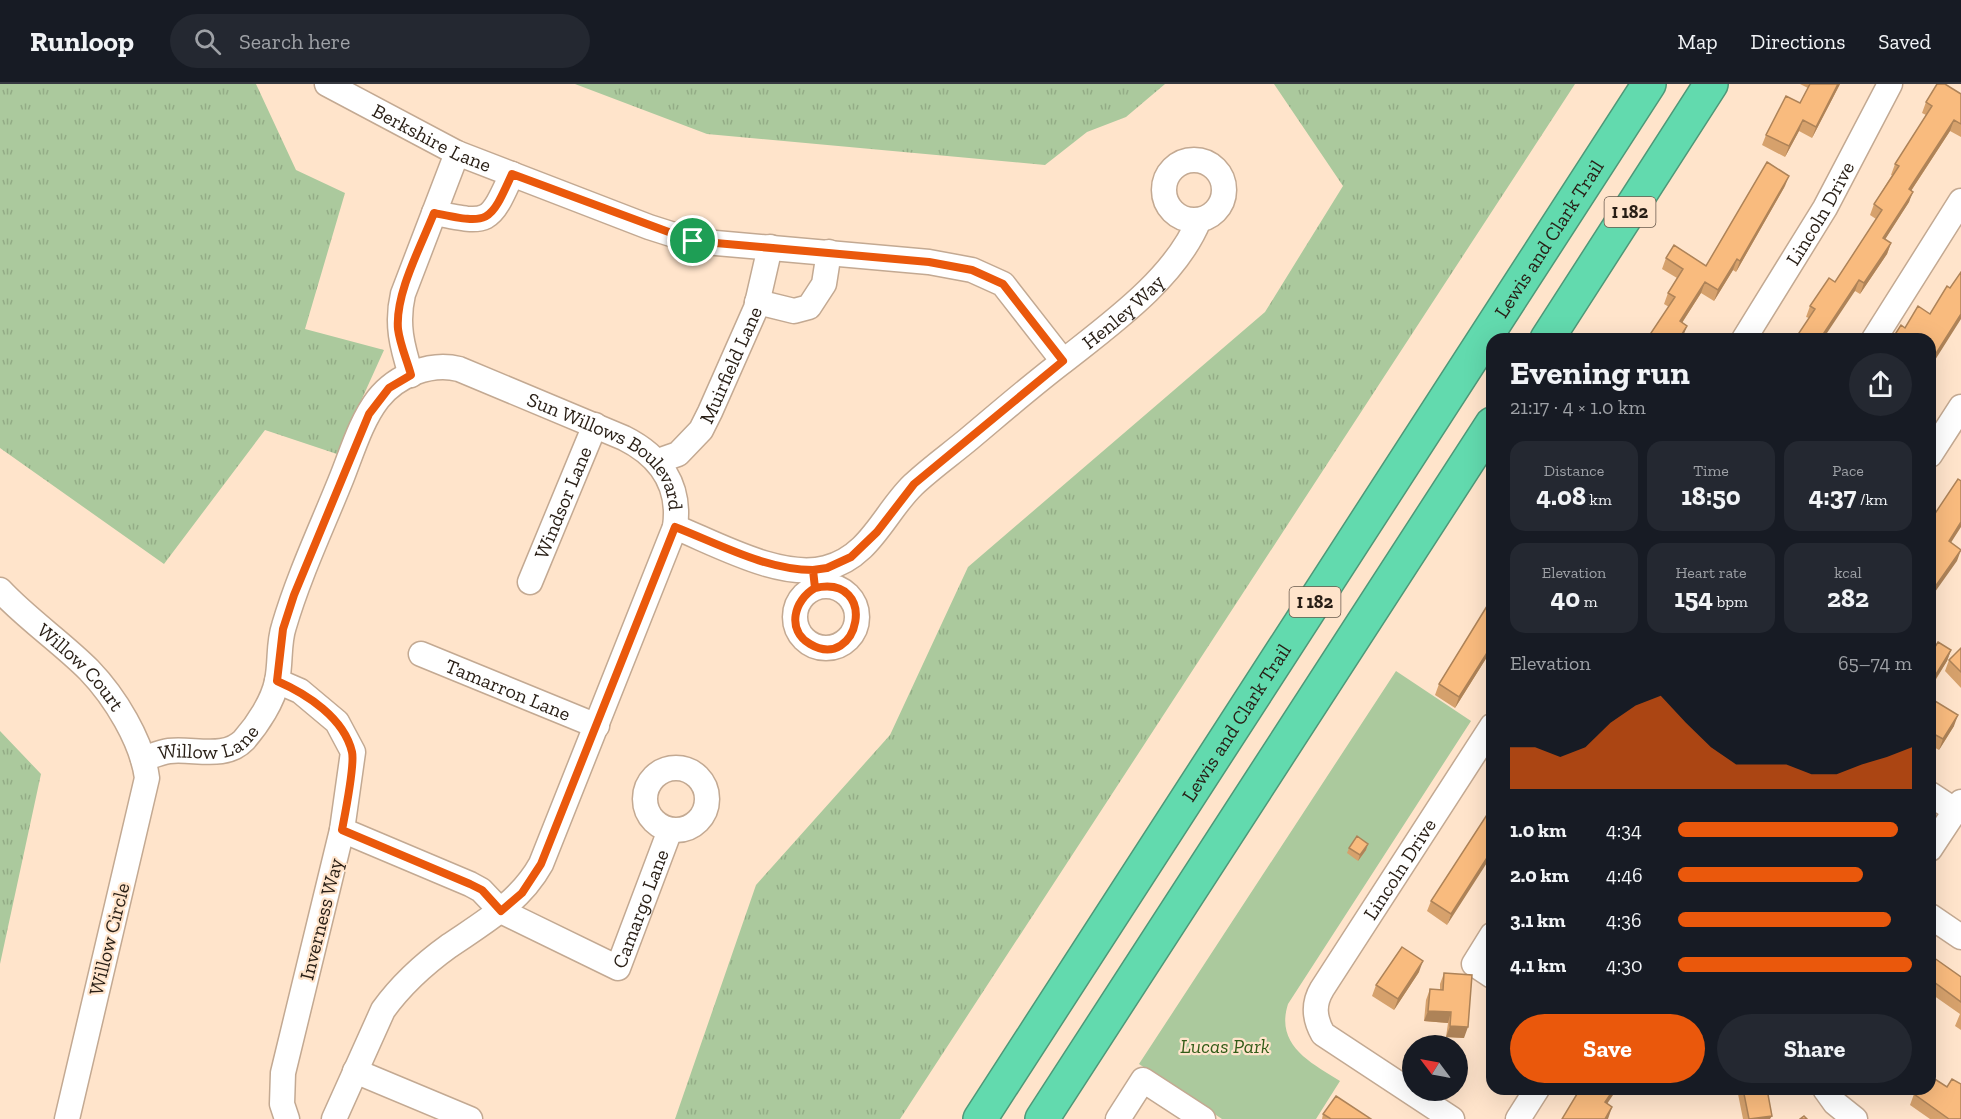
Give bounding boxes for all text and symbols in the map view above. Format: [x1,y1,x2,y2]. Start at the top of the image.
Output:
search box [170,14,590,68]
text: Runloop [30,25,134,58]
icon: search [191,25,224,58]
text: Search here [239,28,350,55]
text: Map [1678,29,1718,54]
text: Directions [1751,29,1845,54]
text: Saved [1878,29,1931,54]
street label: Berkshire Lane [368,98,495,177]
street label: Lewis and Clark Trail [1489,156,1609,322]
street label: Lincoln Drive [1781,157,1859,270]
road number: I 182 [1604,197,1656,227]
pin [667,215,718,266]
icon: arrive [676,224,709,257]
street label: Henley Way [1077,269,1170,354]
street label: Muirfield Lane [694,303,767,428]
text: Evening run [1510,353,1690,392]
button: share [1849,353,1912,416]
street label: Sun Willows Boulevard [524,387,688,511]
text: 21:17 · 4 × 1.0 km [1510,395,1646,419]
street label: Windsor Lane [529,443,597,562]
text: Distance [1544,461,1604,480]
text: Time [1693,461,1729,480]
text: Pace [1832,461,1864,480]
text: 4.08 [1536,480,1586,512]
text: 18:50 [1681,480,1741,512]
text: 4:37 [1808,480,1856,512]
text: km [1586,490,1612,509]
text: /km [1856,490,1888,509]
text: Elevation [1542,563,1606,582]
text: Heart rate [1675,563,1747,582]
text: kcal [1834,563,1862,582]
text: 40 [1550,582,1580,614]
text: 154 [1674,582,1713,614]
text: 282 [1827,582,1869,614]
road number: I 182 [1290,587,1340,617]
text: m [1580,592,1598,611]
text: bpm [1713,592,1748,611]
street label: Willow Court [33,618,130,716]
street label: Lewis and Clark Trail [1176,639,1296,806]
text: Elevation [1510,651,1591,675]
text: 65–74 m [1838,651,1912,675]
street label: Tamarron Lane [442,653,574,726]
street label: Willow Lane [156,720,264,765]
street label: Lincoln Drive [1358,814,1441,924]
text: 1.0 km [1510,818,1566,842]
text: 4:34 [1606,818,1642,842]
street label: Camargo Lane [607,846,674,971]
street label: Inverness Way [294,855,348,982]
text: 2.0 km [1510,863,1569,887]
text: 4:46 [1606,863,1643,887]
street label: Willow Circle [83,880,135,998]
text: 3.1 km [1510,908,1566,932]
text: 4:36 [1606,908,1642,932]
text: 4.1 km [1510,953,1566,977]
text: 4:30 [1606,953,1643,977]
button: Save [1510,1014,1705,1083]
button: Share [1717,1014,1912,1083]
park label: Lucas Park [1180,1034,1270,1058]
north arrow [1402,1035,1468,1101]
map controls [1402,1035,1468,1101]

